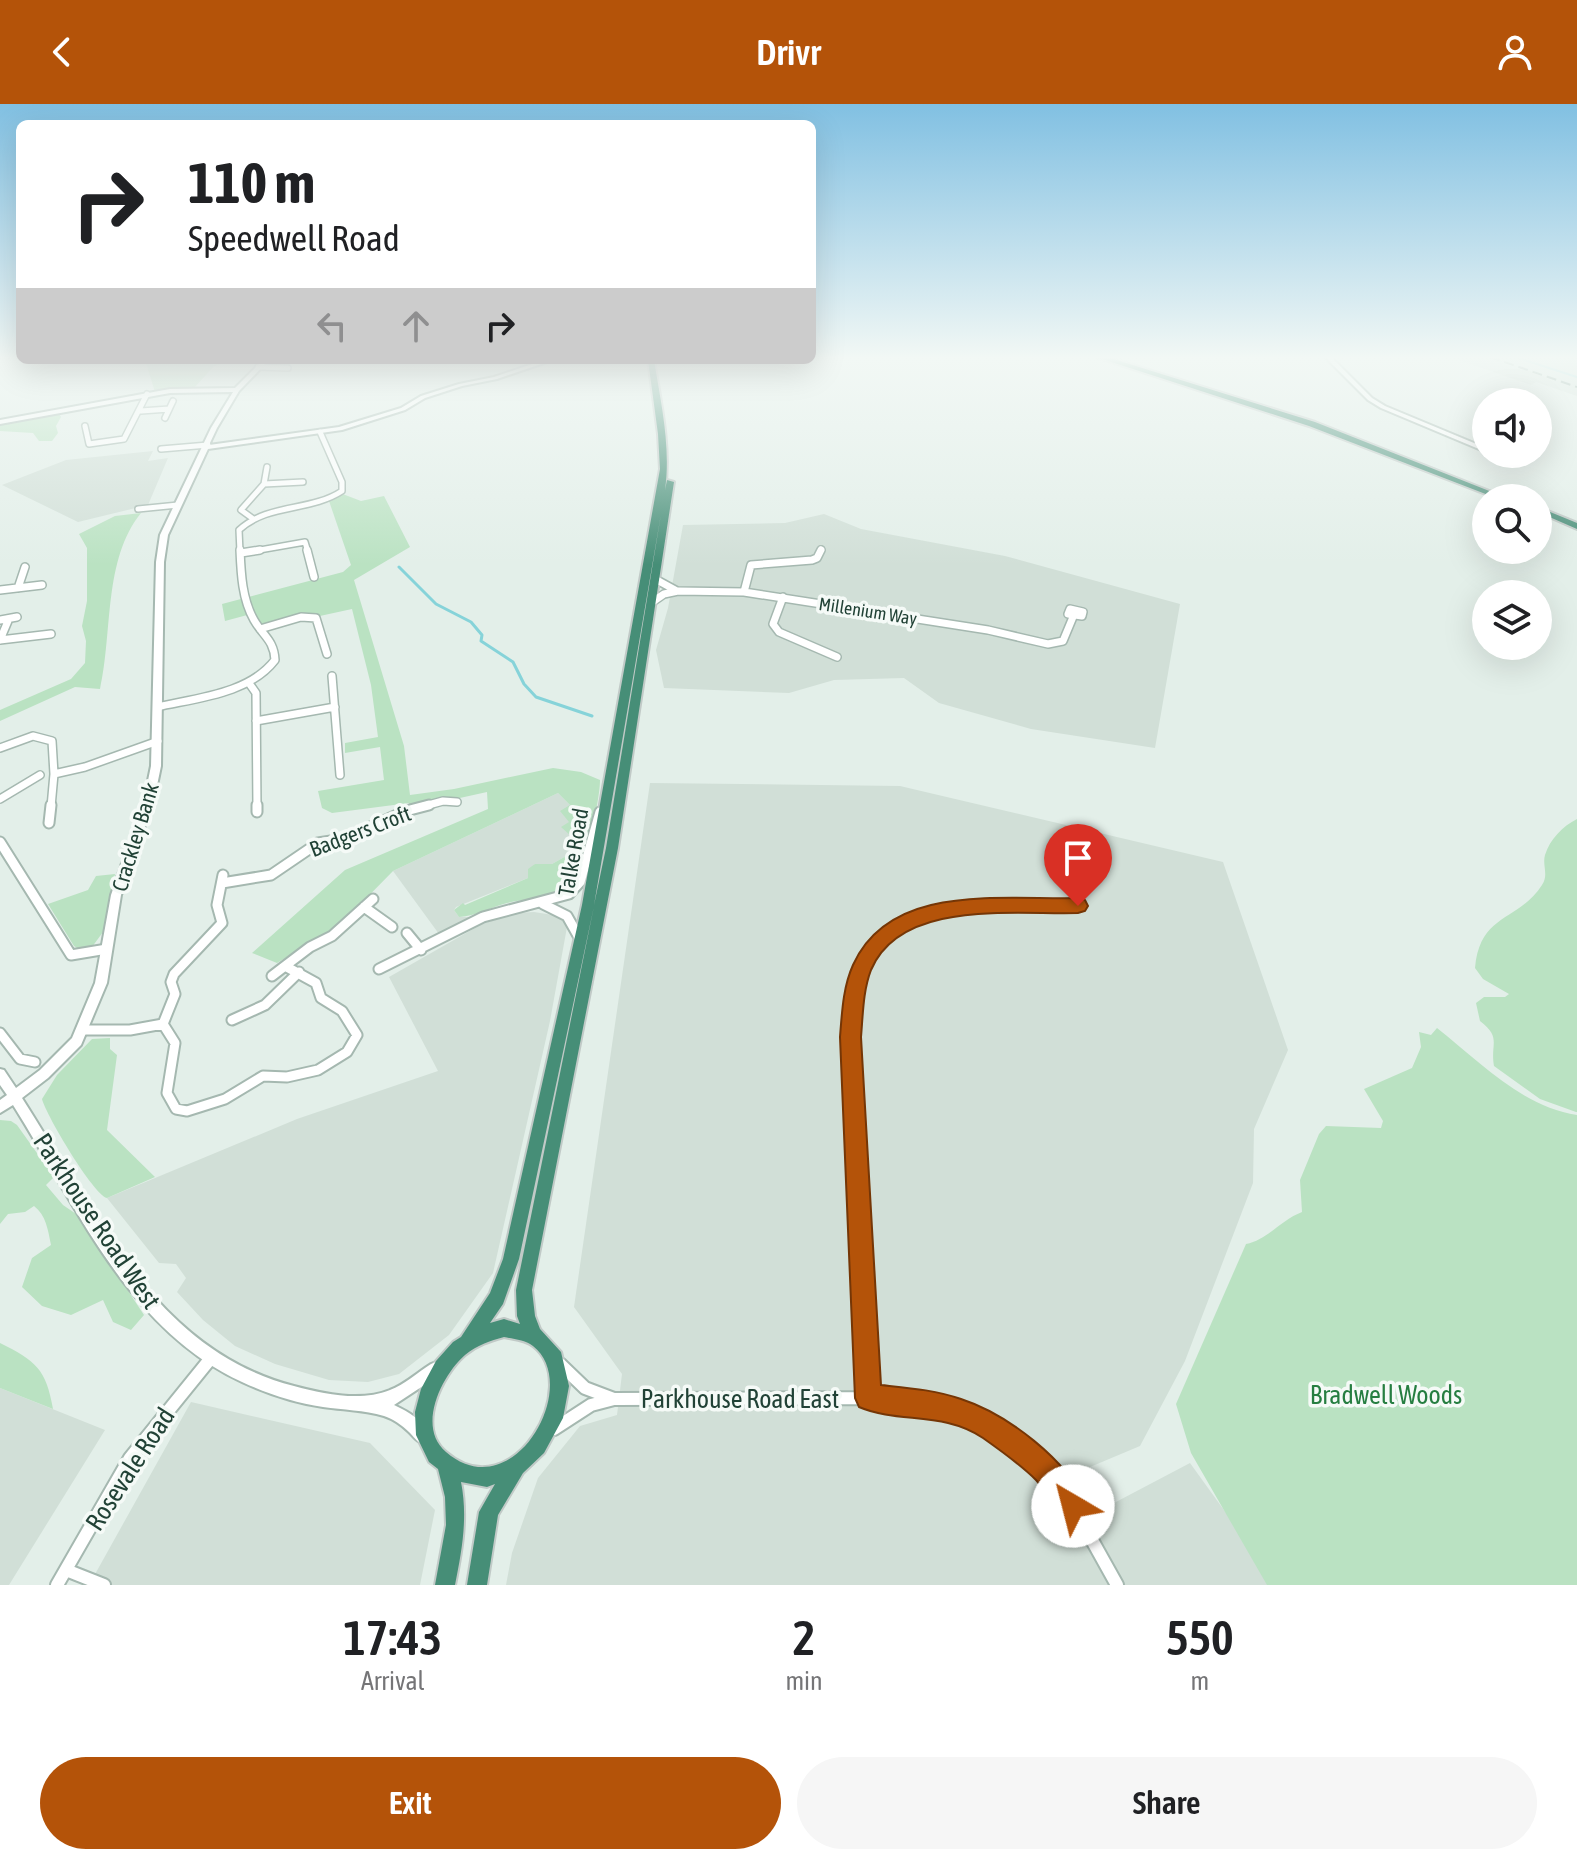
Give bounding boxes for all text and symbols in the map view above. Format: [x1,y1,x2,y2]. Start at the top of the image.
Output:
icon: back [40,30,84,74]
icon: person [1493,30,1537,74]
text: Drivr [756,31,821,73]
text: 110 m [188,151,315,215]
icon: right [56,152,160,256]
text: Speedwell Road [188,217,400,259]
icon: left [310,304,354,348]
icon: ahead [394,304,438,348]
icon: right [478,304,522,348]
map controls [1472,388,1552,660]
button: sound [1472,388,1552,468]
button: search [1472,484,1552,564]
button: layers [1472,580,1552,660]
street label: Millenium Way [817,593,919,629]
street label: Crackley Bank [106,779,164,895]
street label: Badgers Croft [306,800,414,862]
street label: Talke Road [553,806,593,898]
pin [1044,824,1112,906]
icon: arrive [1056,836,1100,880]
street label: Parkhouse Road West [27,1128,167,1314]
park label: Bradwell Woods [1310,1380,1462,1410]
street label: Parkhouse Road East [641,1384,839,1414]
street label: Rosevale Road [79,1402,181,1536]
position arrow [1031,1464,1115,1548]
text: 17:43 [343,1610,442,1665]
text: 2 [793,1610,815,1665]
text: 550 [1166,1610,1234,1665]
text: Arrival [361,1666,424,1696]
text: min [785,1666,823,1696]
text: m [1190,1666,1209,1696]
button: Exit [40,1757,781,1849]
button: Share [797,1757,1537,1849]

